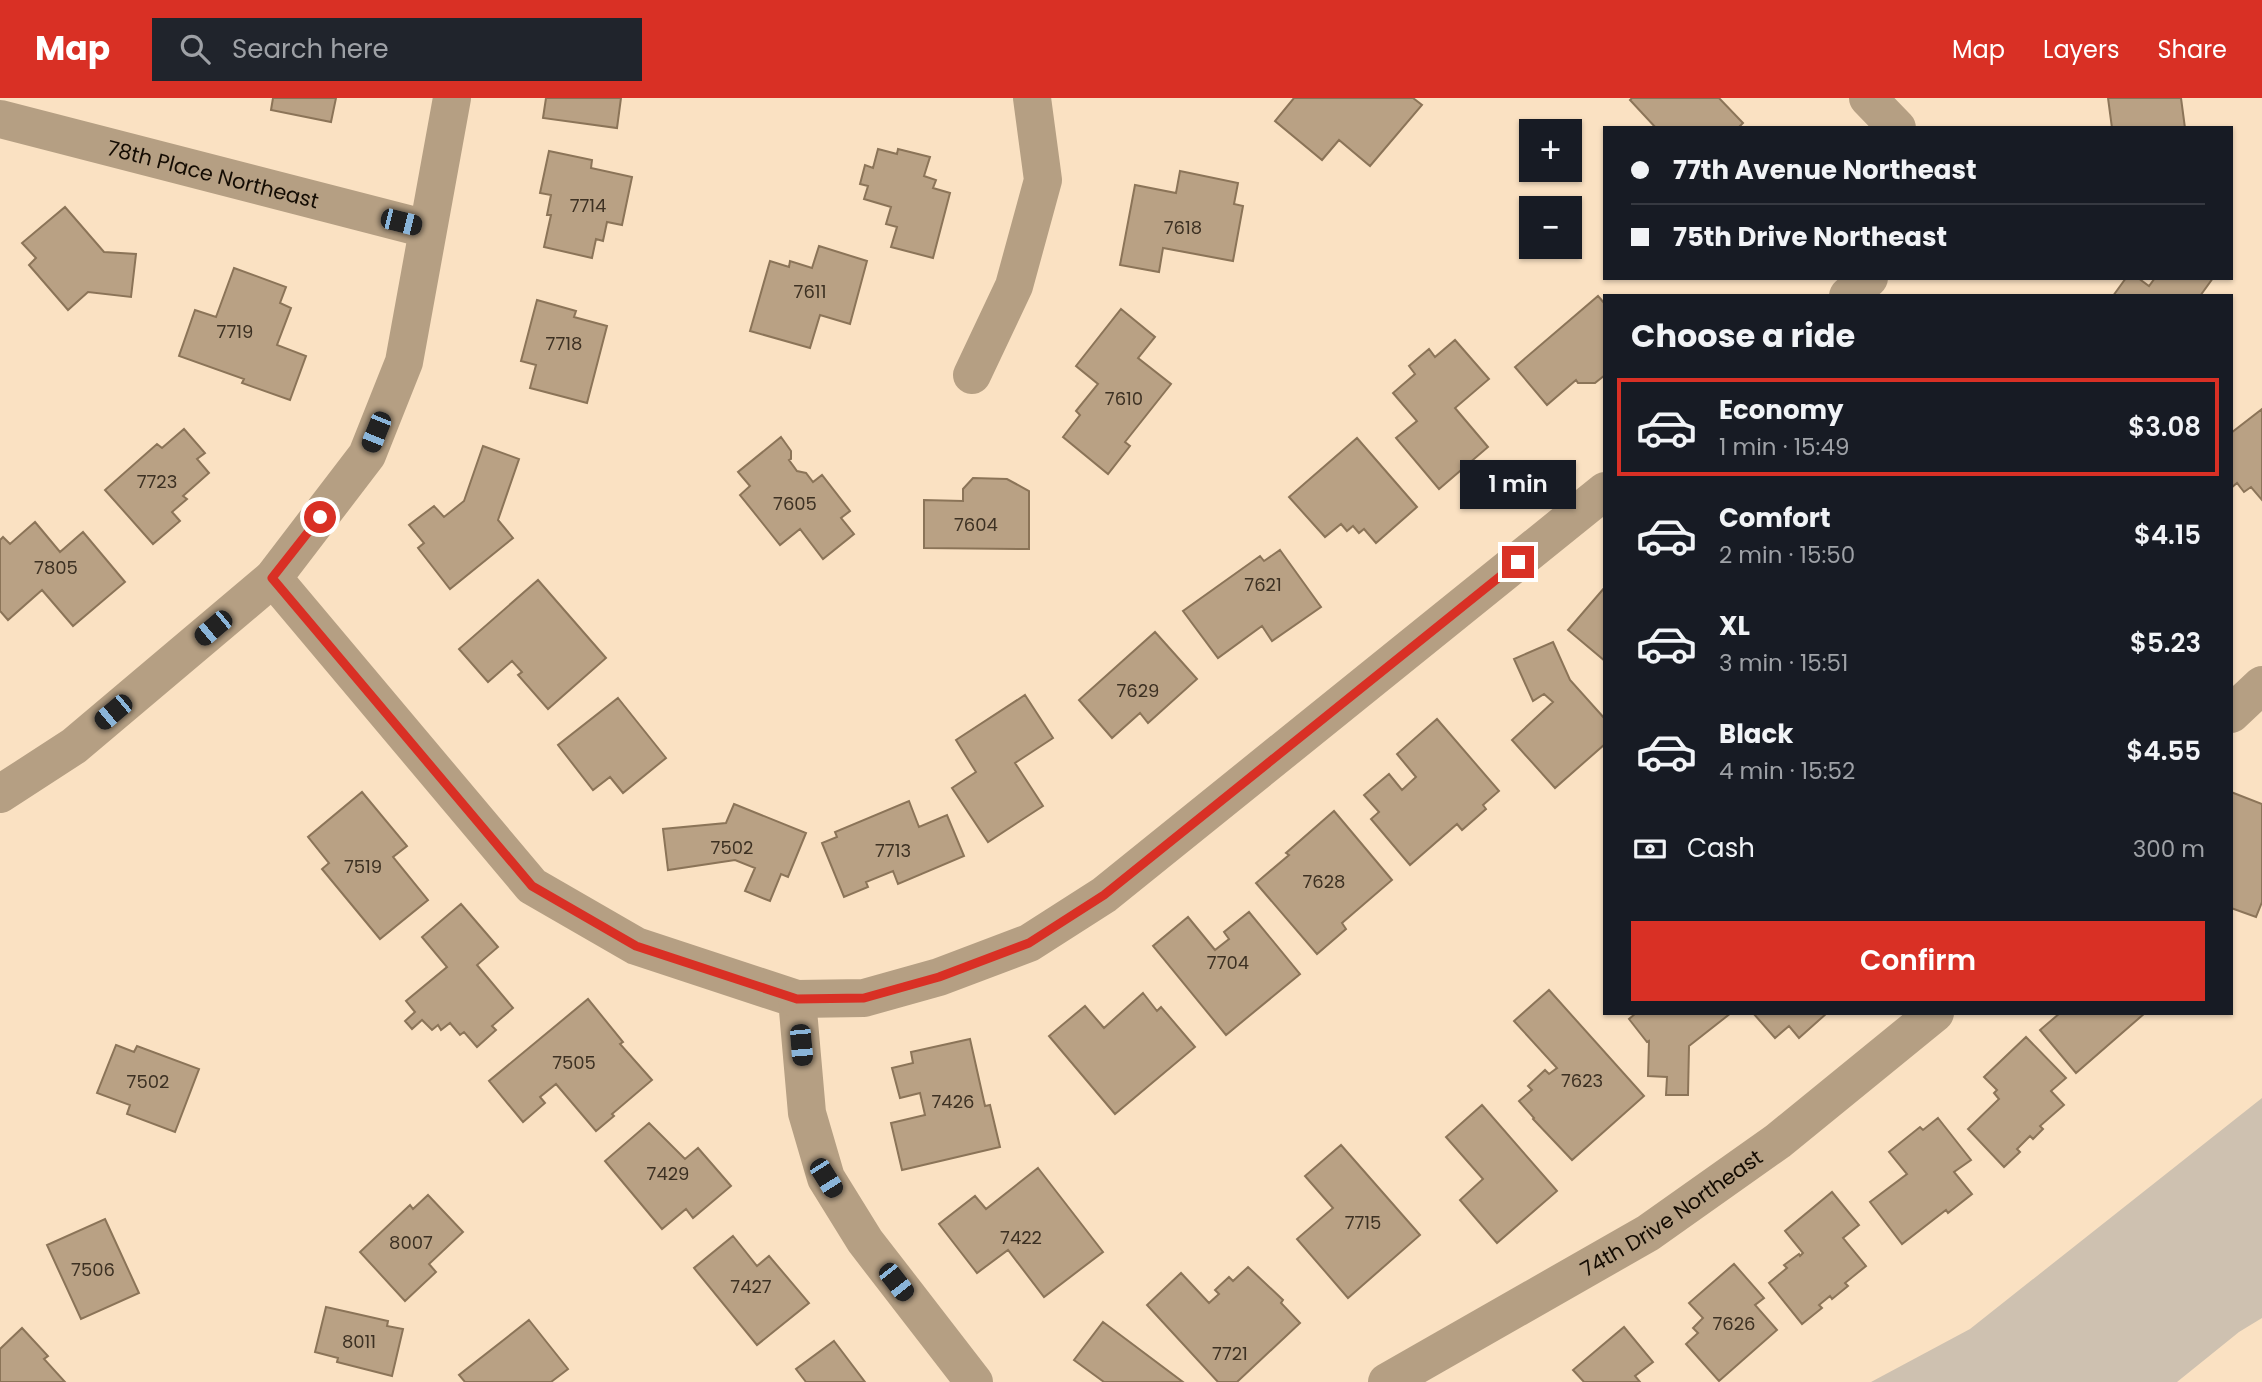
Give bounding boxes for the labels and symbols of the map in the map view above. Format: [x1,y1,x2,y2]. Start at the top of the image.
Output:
street label: 78th Place Northeast [104,133,322,215]
house number: 7714 [570,193,606,218]
car [379,207,424,237]
house number: 7618 [1164,215,1202,240]
house number: 7611 [794,279,826,304]
house number: 7719 [217,319,253,344]
house number: 7718 [546,331,582,356]
house number: 7610 [1105,386,1143,411]
car [359,409,394,455]
callout: 1 min [1460,461,1576,510]
house number: 7723 [137,469,177,494]
house number: 7605 [773,491,817,516]
route start [304,501,336,533]
house number: 7604 [954,512,998,537]
route end [1502,546,1534,578]
house number: 7805 [34,555,78,580]
house number: 7621 [1244,572,1282,597]
car [191,606,236,650]
house number: 7629 [1117,678,1159,703]
car [91,690,136,734]
house number: 7502 [711,835,753,860]
house number: 7713 [875,838,911,863]
house number: 7519 [344,854,382,879]
house number: 7628 [1303,869,1345,894]
house number: 7704 [1207,950,1249,975]
car [789,1023,814,1067]
house number: 7505 [552,1050,596,1075]
house number: 7623 [1561,1068,1603,1093]
house number: 7502 [127,1069,169,1094]
house number: 7426 [932,1089,974,1114]
street label: 74th Drive Northeast [1575,1142,1768,1283]
car [806,1155,847,1201]
house number: 7429 [647,1161,689,1186]
house number: 7715 [1345,1210,1381,1235]
house number: 7422 [1000,1225,1042,1250]
house number: 8007 [389,1230,433,1255]
house number: 7506 [71,1257,115,1282]
car [875,1259,918,1305]
house number: 7427 [730,1274,772,1299]
house number: 7626 [1712,1311,1756,1336]
house number: 8011 [342,1329,376,1354]
house number: 7721 [1212,1341,1248,1366]

